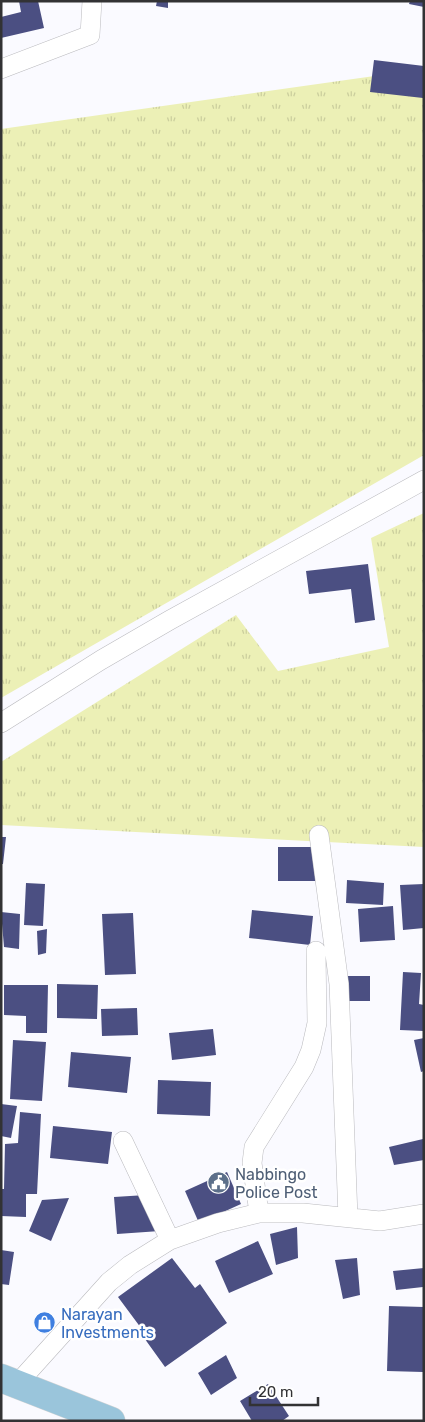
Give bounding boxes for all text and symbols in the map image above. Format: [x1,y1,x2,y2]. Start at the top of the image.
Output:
place label: Nabbingo Police Post [235,1165,318,1202]
public building icon: Nabbingo Police Post [207,1171,231,1195]
place label: Narayan Investments [61,1305,154,1342]
shop icon: Narayan Investments [33,1311,57,1335]
scale bar [250,1374,318,1406]
text: 20 m [258,1383,293,1401]

